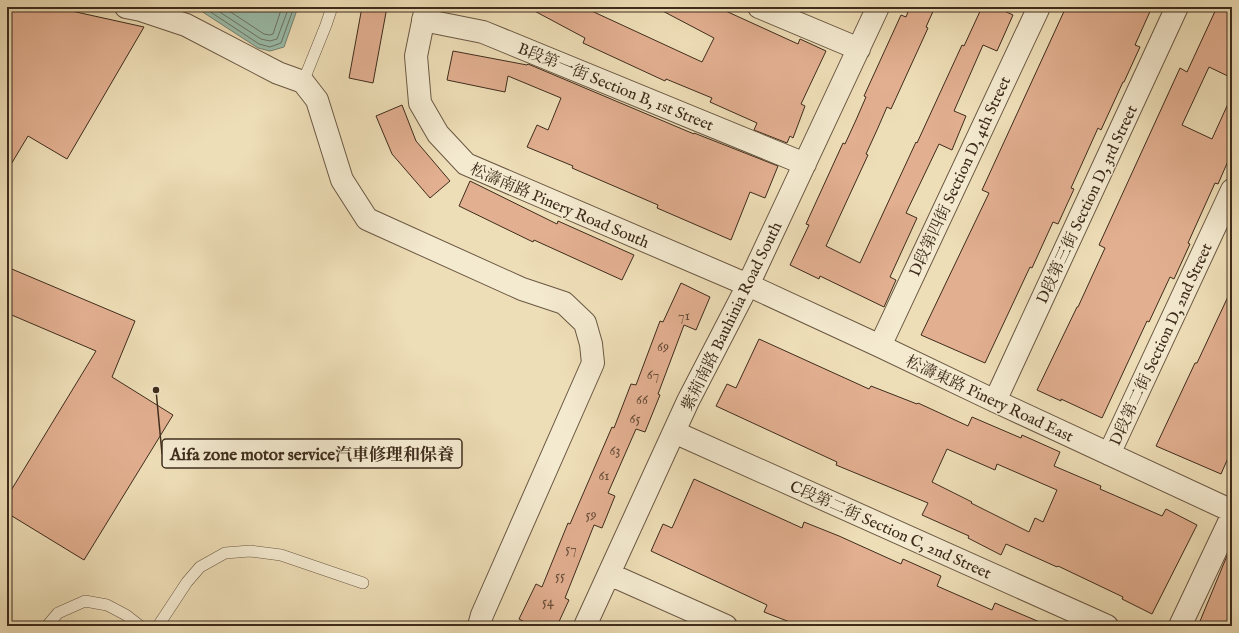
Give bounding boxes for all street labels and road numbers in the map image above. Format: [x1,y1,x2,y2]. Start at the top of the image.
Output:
street label: B段第一街 Section B, 1st Street [514,39,717,137]
street label: D段第四街 Section D, 4th Street [906,73,1016,280]
street label: D段第三街 Section D, 3rd Street [1033,102,1143,307]
street label: 松濤南路 Pinery Road South [467,160,652,254]
street label: 紫荊南路 Bauhinia Road South [678,219,788,415]
street label: D段第二街 Section D, 2nd Street [1106,240,1218,449]
street label: 松濤東路 Pinery Road East [902,352,1077,448]
street label: C段第二街 Section C, 2nd Street [786,477,995,585]

